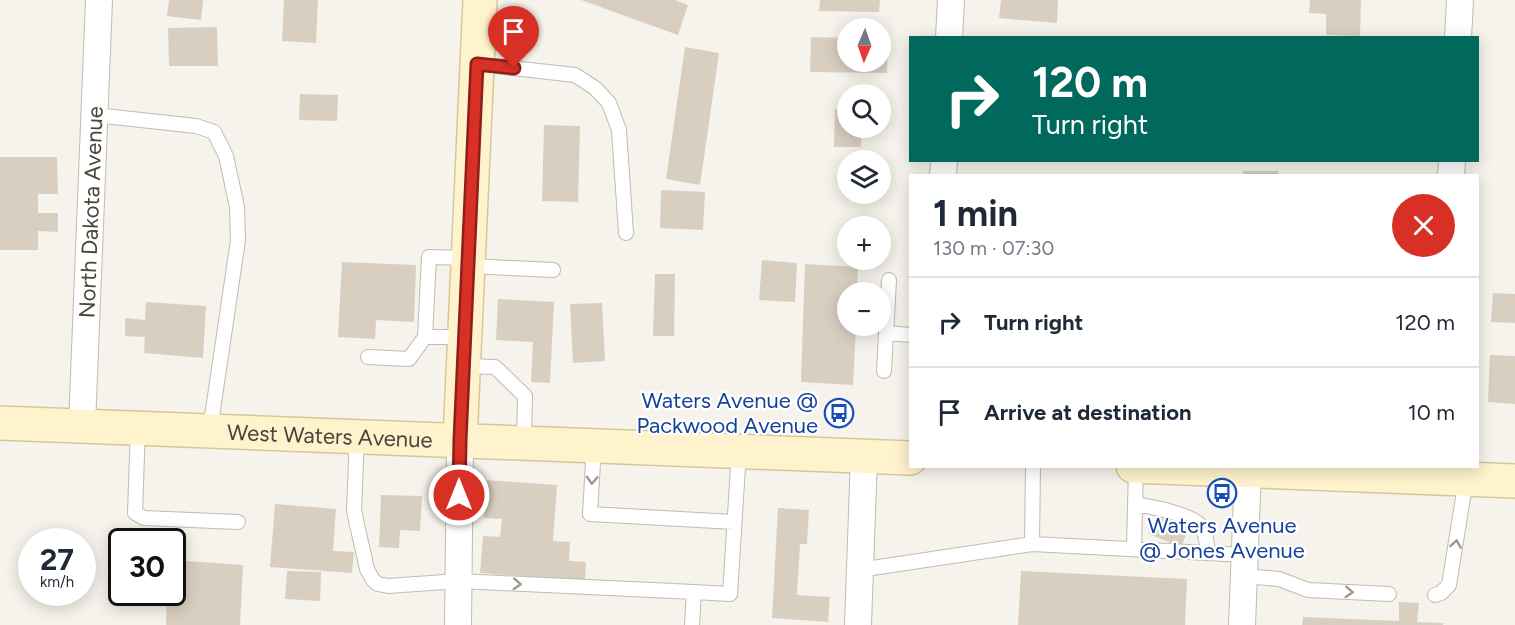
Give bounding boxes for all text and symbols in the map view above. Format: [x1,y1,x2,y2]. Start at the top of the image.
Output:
pin [488,6,539,68]
icon: arrive [497,15,530,48]
north arrow [837,18,891,72]
map controls [837,18,891,336]
text: 120 m [1032,57,1148,108]
icon: right [933,60,1011,138]
button: search [837,84,891,138]
street label: North Dakota Avenue [73,106,109,319]
text: Turn right [1032,108,1148,141]
button: layers [837,150,891,204]
text: 1 min [933,192,1018,235]
button: close [1392,194,1455,257]
button: + [837,216,891,270]
text: 130 m · 07:30 [933,236,1054,260]
button: − [837,282,891,336]
icon: right [933,306,966,339]
text: Turn right [984,309,1083,336]
text: 120 m [1395,309,1455,336]
place label: Waters Avenue @ Packwood Avenue [636,387,818,439]
icon: arrive [933,396,966,429]
bus stop icon: Waters Avenue @ Packwood Avenue [823,397,855,429]
text: Arrive at destination [984,399,1192,426]
text: 10 m [1408,399,1455,426]
street label: West Waters Avenue [226,419,433,454]
position arrow [427,463,491,527]
one-way arrow [586,475,599,484]
bus stop icon: Waters Avenue @ Jones Avenue [1206,477,1238,509]
place label: Waters Avenue @ Jones Avenue [1139,512,1305,564]
speed limit sign: 30 [108,528,186,606]
one-way arrow [1449,539,1461,548]
text: 27 [40,541,74,578]
text: km/h [40,573,74,591]
one-way arrow [513,577,522,590]
one-way arrow [1344,585,1353,598]

